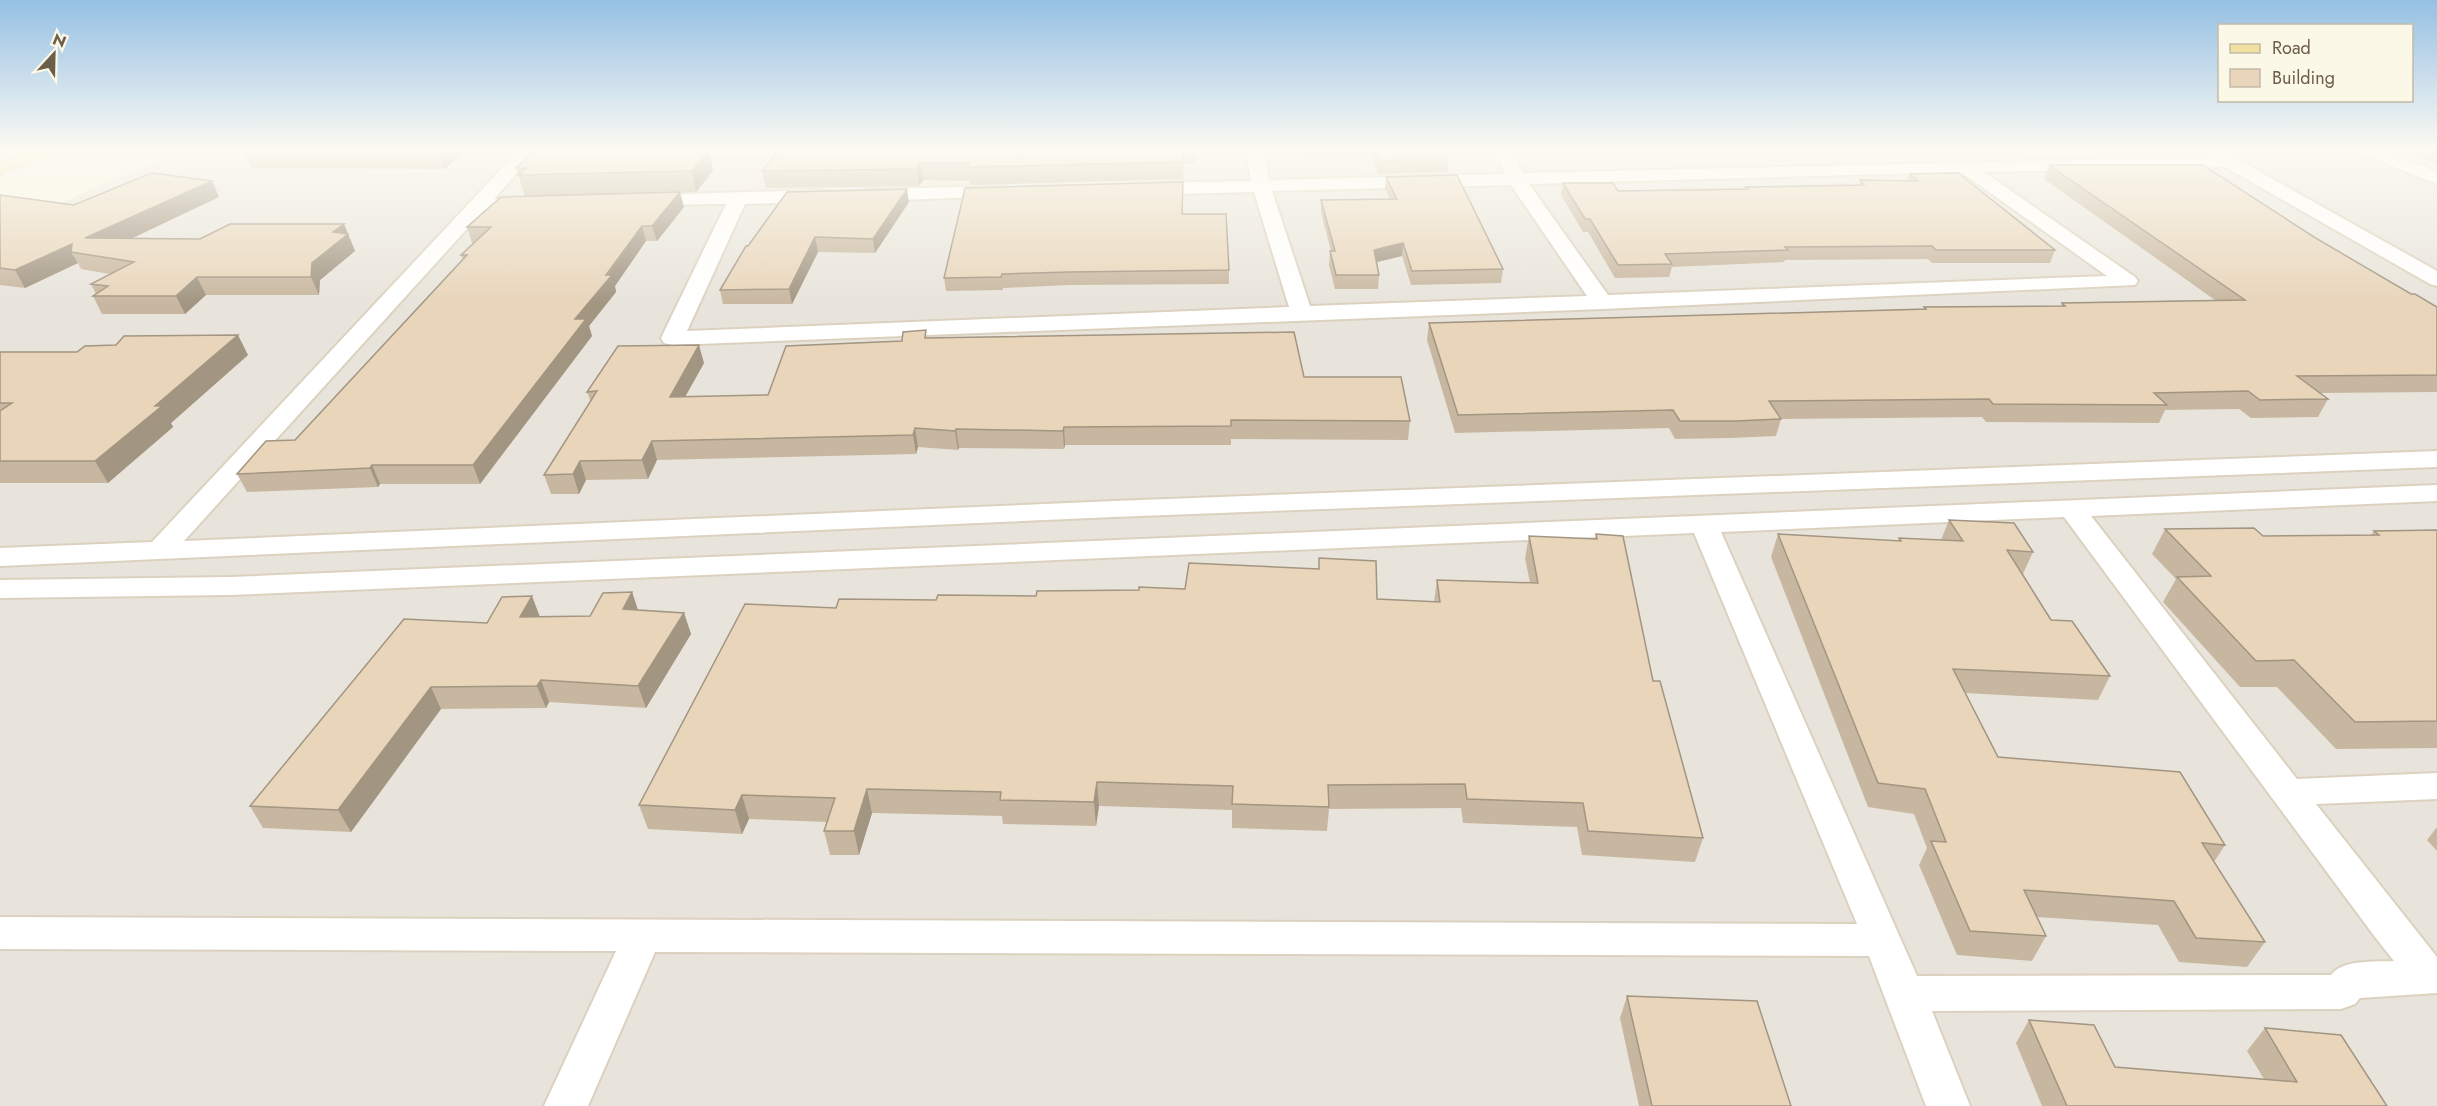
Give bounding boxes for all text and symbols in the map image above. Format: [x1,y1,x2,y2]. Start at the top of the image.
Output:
north arrow [24,24,84,84]
legend [2218,24,2413,102]
text: N [49,28,70,54]
text: Road [2272,35,2311,61]
text: Building [2272,65,2335,91]

